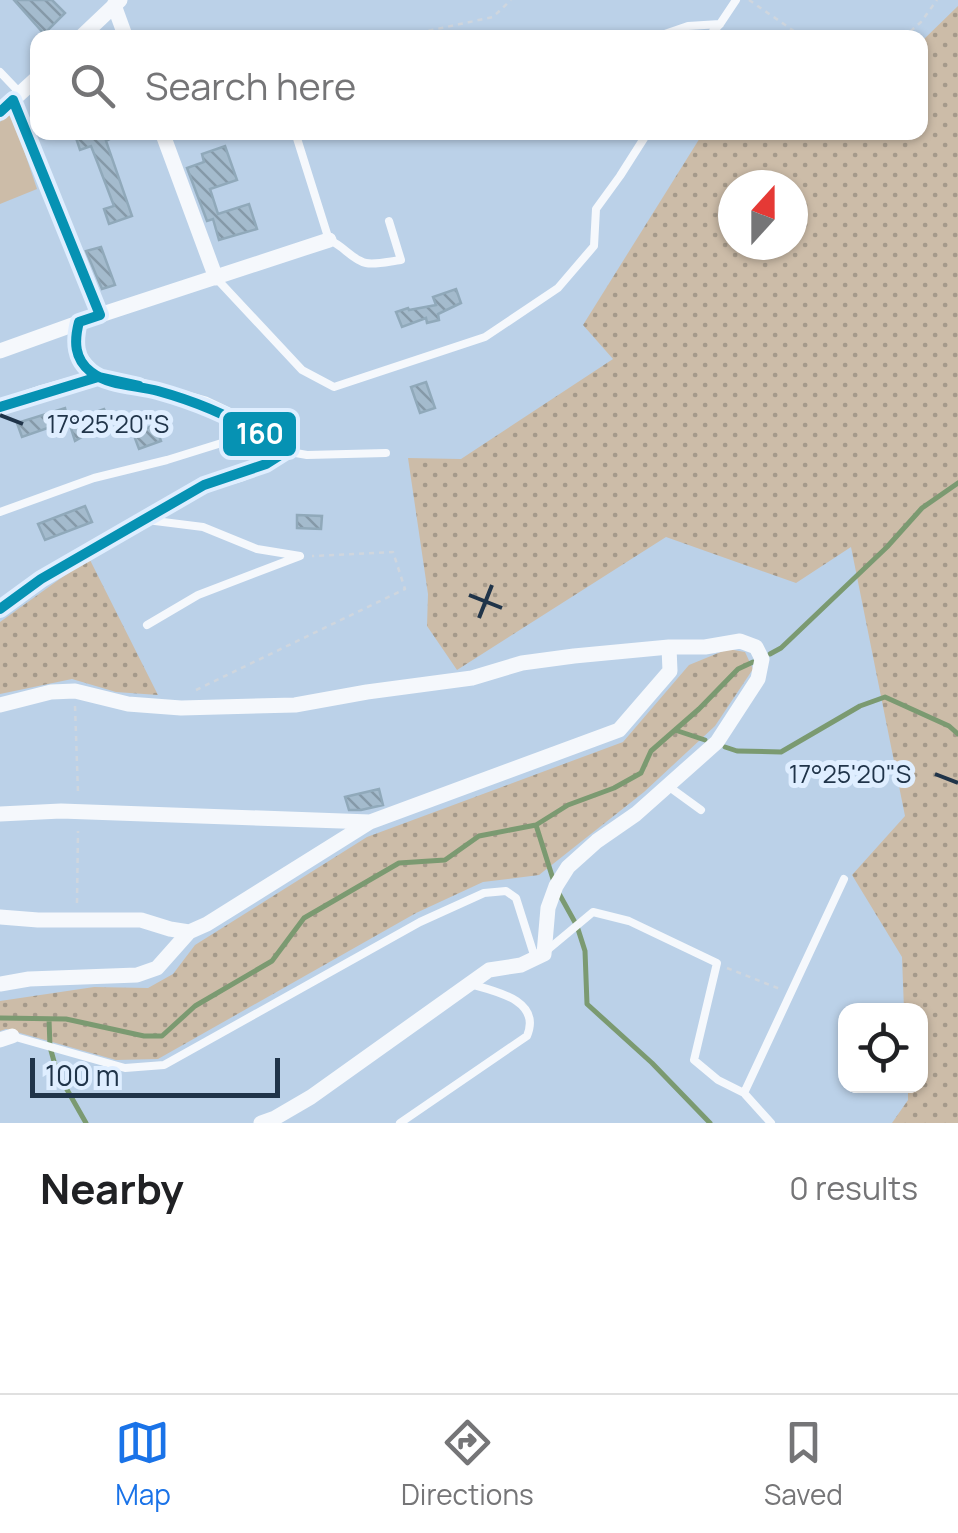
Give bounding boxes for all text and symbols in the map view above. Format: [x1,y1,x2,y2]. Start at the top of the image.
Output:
search box [30,30,928,140]
icon: search [65,58,120,113]
text: Search here [145,59,356,111]
north arrow [718,170,808,260]
text: 17°25'20"S [47,406,169,441]
line badge: 160 [221,410,298,458]
text: 160 [236,414,284,452]
text: 17°25'20"S [789,756,911,791]
map controls [838,1003,928,1093]
button: locate [838,1003,928,1093]
scale bar [30,1053,280,1098]
text: 100 m [45,1056,119,1094]
text: Nearby [40,1159,184,1217]
text: 0 results [789,1166,918,1210]
tab: Map [115,1415,171,1513]
tab: Directions [401,1415,534,1513]
tab: Saved [764,1415,843,1513]

